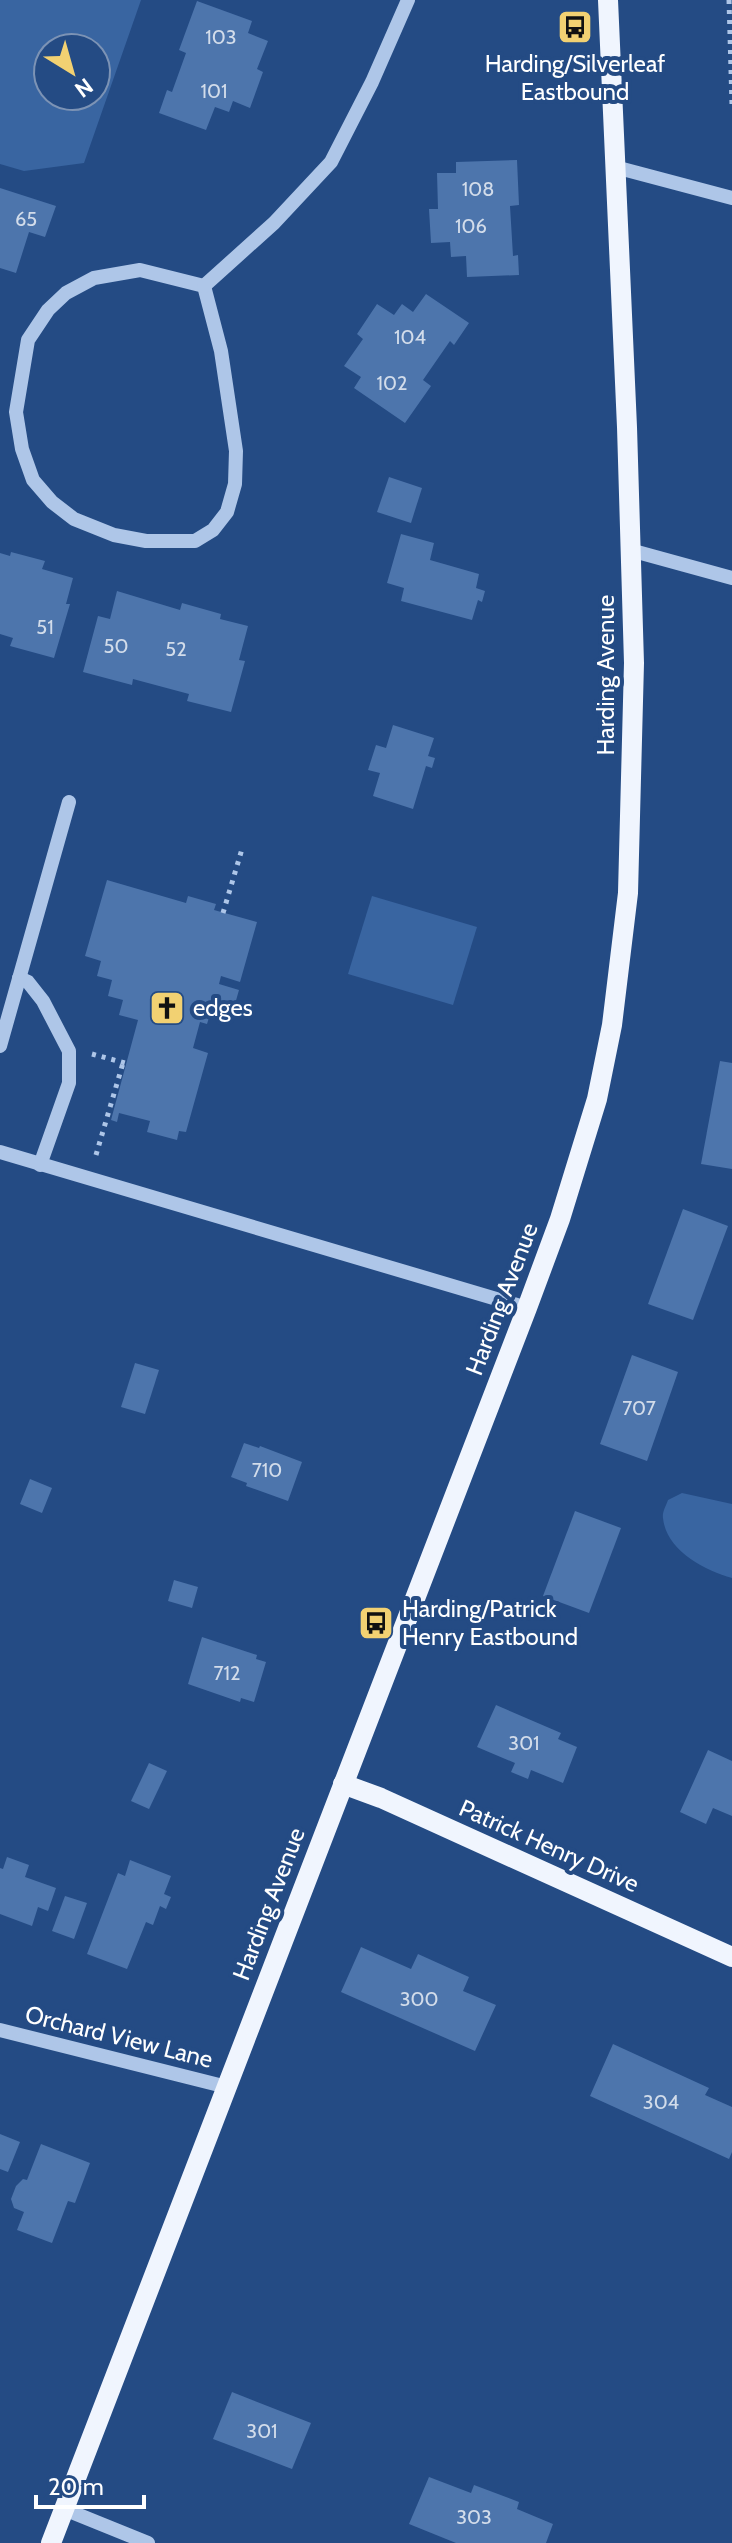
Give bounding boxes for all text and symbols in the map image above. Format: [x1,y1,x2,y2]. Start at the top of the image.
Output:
bus stop icon: Harding/Silverleaf Eastbound [556,8,594,46]
house number: 103 [205,25,237,49]
north arrow [32,32,112,112]
place label: Harding/Silverleaf Eastbound [485,49,665,106]
text: N [69,72,98,103]
house number: 101 [201,79,228,103]
house number: 108 [462,177,494,201]
house number: 65 [15,207,37,231]
house number: 106 [455,214,487,238]
house number: 104 [394,325,426,349]
house number: 102 [377,371,407,395]
street label: Harding Avenue [591,595,620,755]
house number: 51 [36,615,54,639]
house number: 50 [104,634,128,658]
house number: 52 [165,637,187,661]
church icon: edges [148,989,186,1027]
place label: edges [193,993,253,1022]
street label: Harding Avenue [459,1219,544,1379]
house number: 707 [622,1396,656,1420]
house number: 710 [252,1458,282,1482]
place label: Harding/Patrick Henry Eastbound [402,1594,578,1651]
bus stop icon: Harding/Patrick Henry Eastbound [357,1604,395,1642]
house number: 712 [213,1661,241,1685]
house number: 301 [508,1731,540,1755]
street label: Patrick Henry Drive [455,1793,644,1898]
street label: Harding Avenue [226,1824,311,1984]
house number: 300 [400,1987,438,2011]
street label: Orchard View Lane [22,1999,216,2074]
house number: 304 [643,2090,680,2114]
house number: 301 [246,2419,278,2443]
scale bar [36,2459,144,2509]
text: 20 m [48,2472,104,2501]
house number: 303 [456,2505,492,2529]

